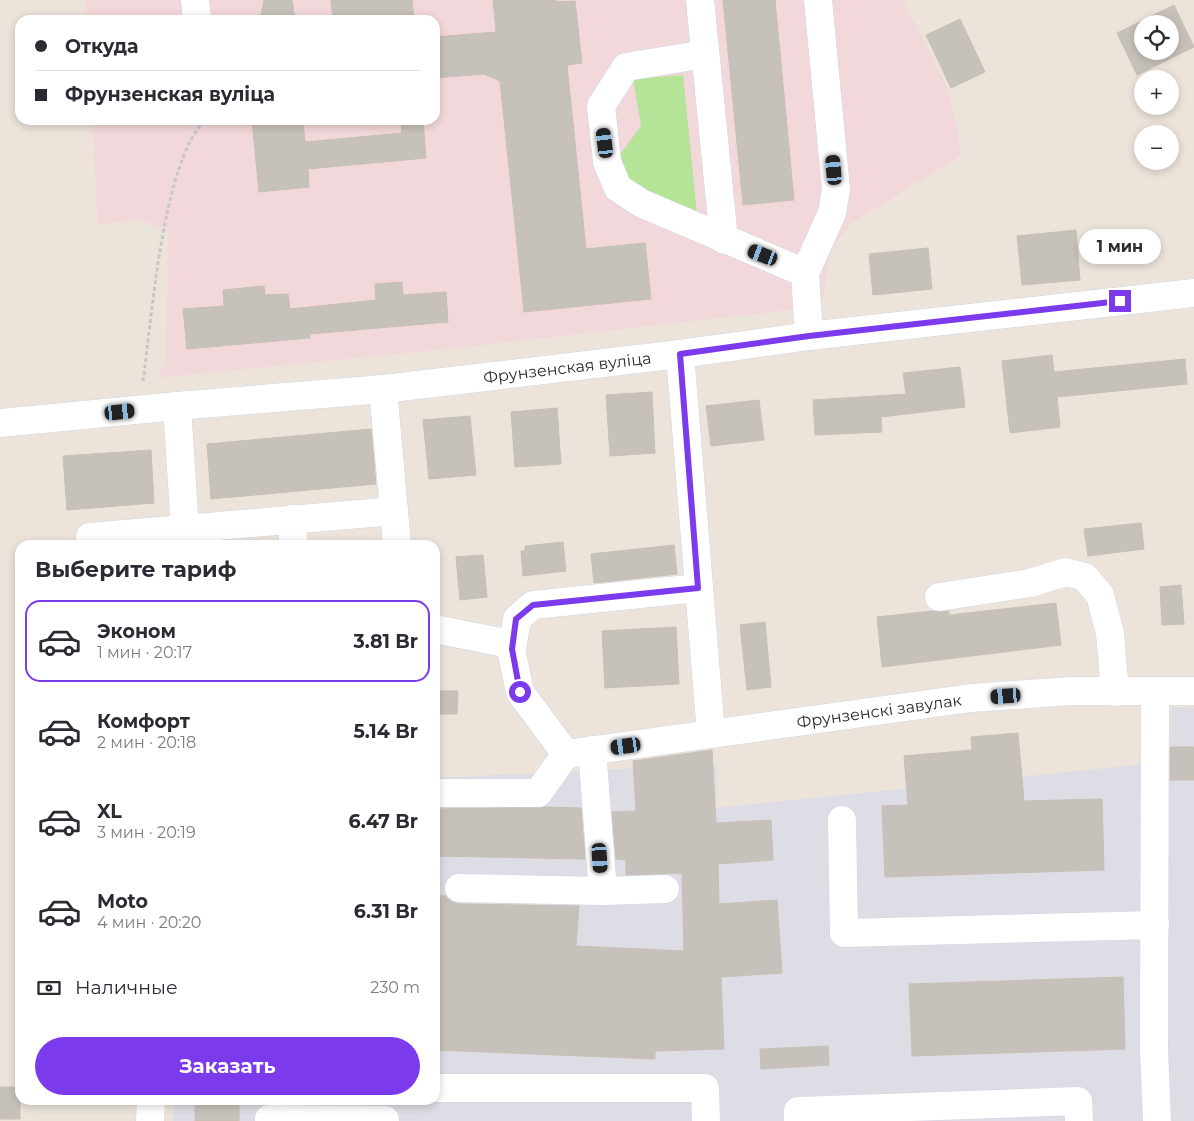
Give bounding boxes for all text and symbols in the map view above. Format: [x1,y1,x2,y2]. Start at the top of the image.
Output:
map controls [1134,15,1179,170]
button: locate [1134,15,1179,60]
text: Откуда [65,35,139,58]
button: + [1134,70,1179,115]
text: Фрунзенская вуліца [65,83,275,106]
button: − [1134,125,1179,170]
car [595,127,614,159]
car [825,154,842,186]
callout: 1 мин [1079,228,1161,264]
text: 1 мин [1097,237,1143,256]
car [746,243,779,267]
route end [1109,290,1131,312]
street label: Фрунзенская вуліца [482,348,652,387]
car [104,403,135,421]
text: Выберите тариф [35,556,236,583]
icon: car [37,619,82,664]
text: Эконом [97,620,176,643]
text: 3.81 Br [353,630,418,653]
text: 1 мин · 20:17 [97,643,192,662]
route start [509,681,531,703]
car [990,687,1021,705]
street label: Фрунзенскі завулак [795,690,963,732]
icon: car [37,709,82,754]
text: Комфорт [97,710,190,733]
text: 5.14 Br [353,720,418,743]
text: 2 мин · 20:18 [97,733,196,752]
car [610,736,641,756]
icon: car [37,799,82,844]
text: XL [97,800,122,823]
text: 6.47 Br [349,810,418,833]
text: 3 мин · 20:19 [97,823,196,842]
car [591,843,608,873]
icon: car [37,889,82,934]
text: Moto [97,890,148,913]
text: 6.31 Br [354,900,418,923]
text: 4 мин · 20:20 [97,913,201,932]
icon: cash [35,974,63,1002]
text: Наличные [75,976,178,999]
text: 230 m [370,978,420,997]
button: Заказать [35,1037,420,1095]

